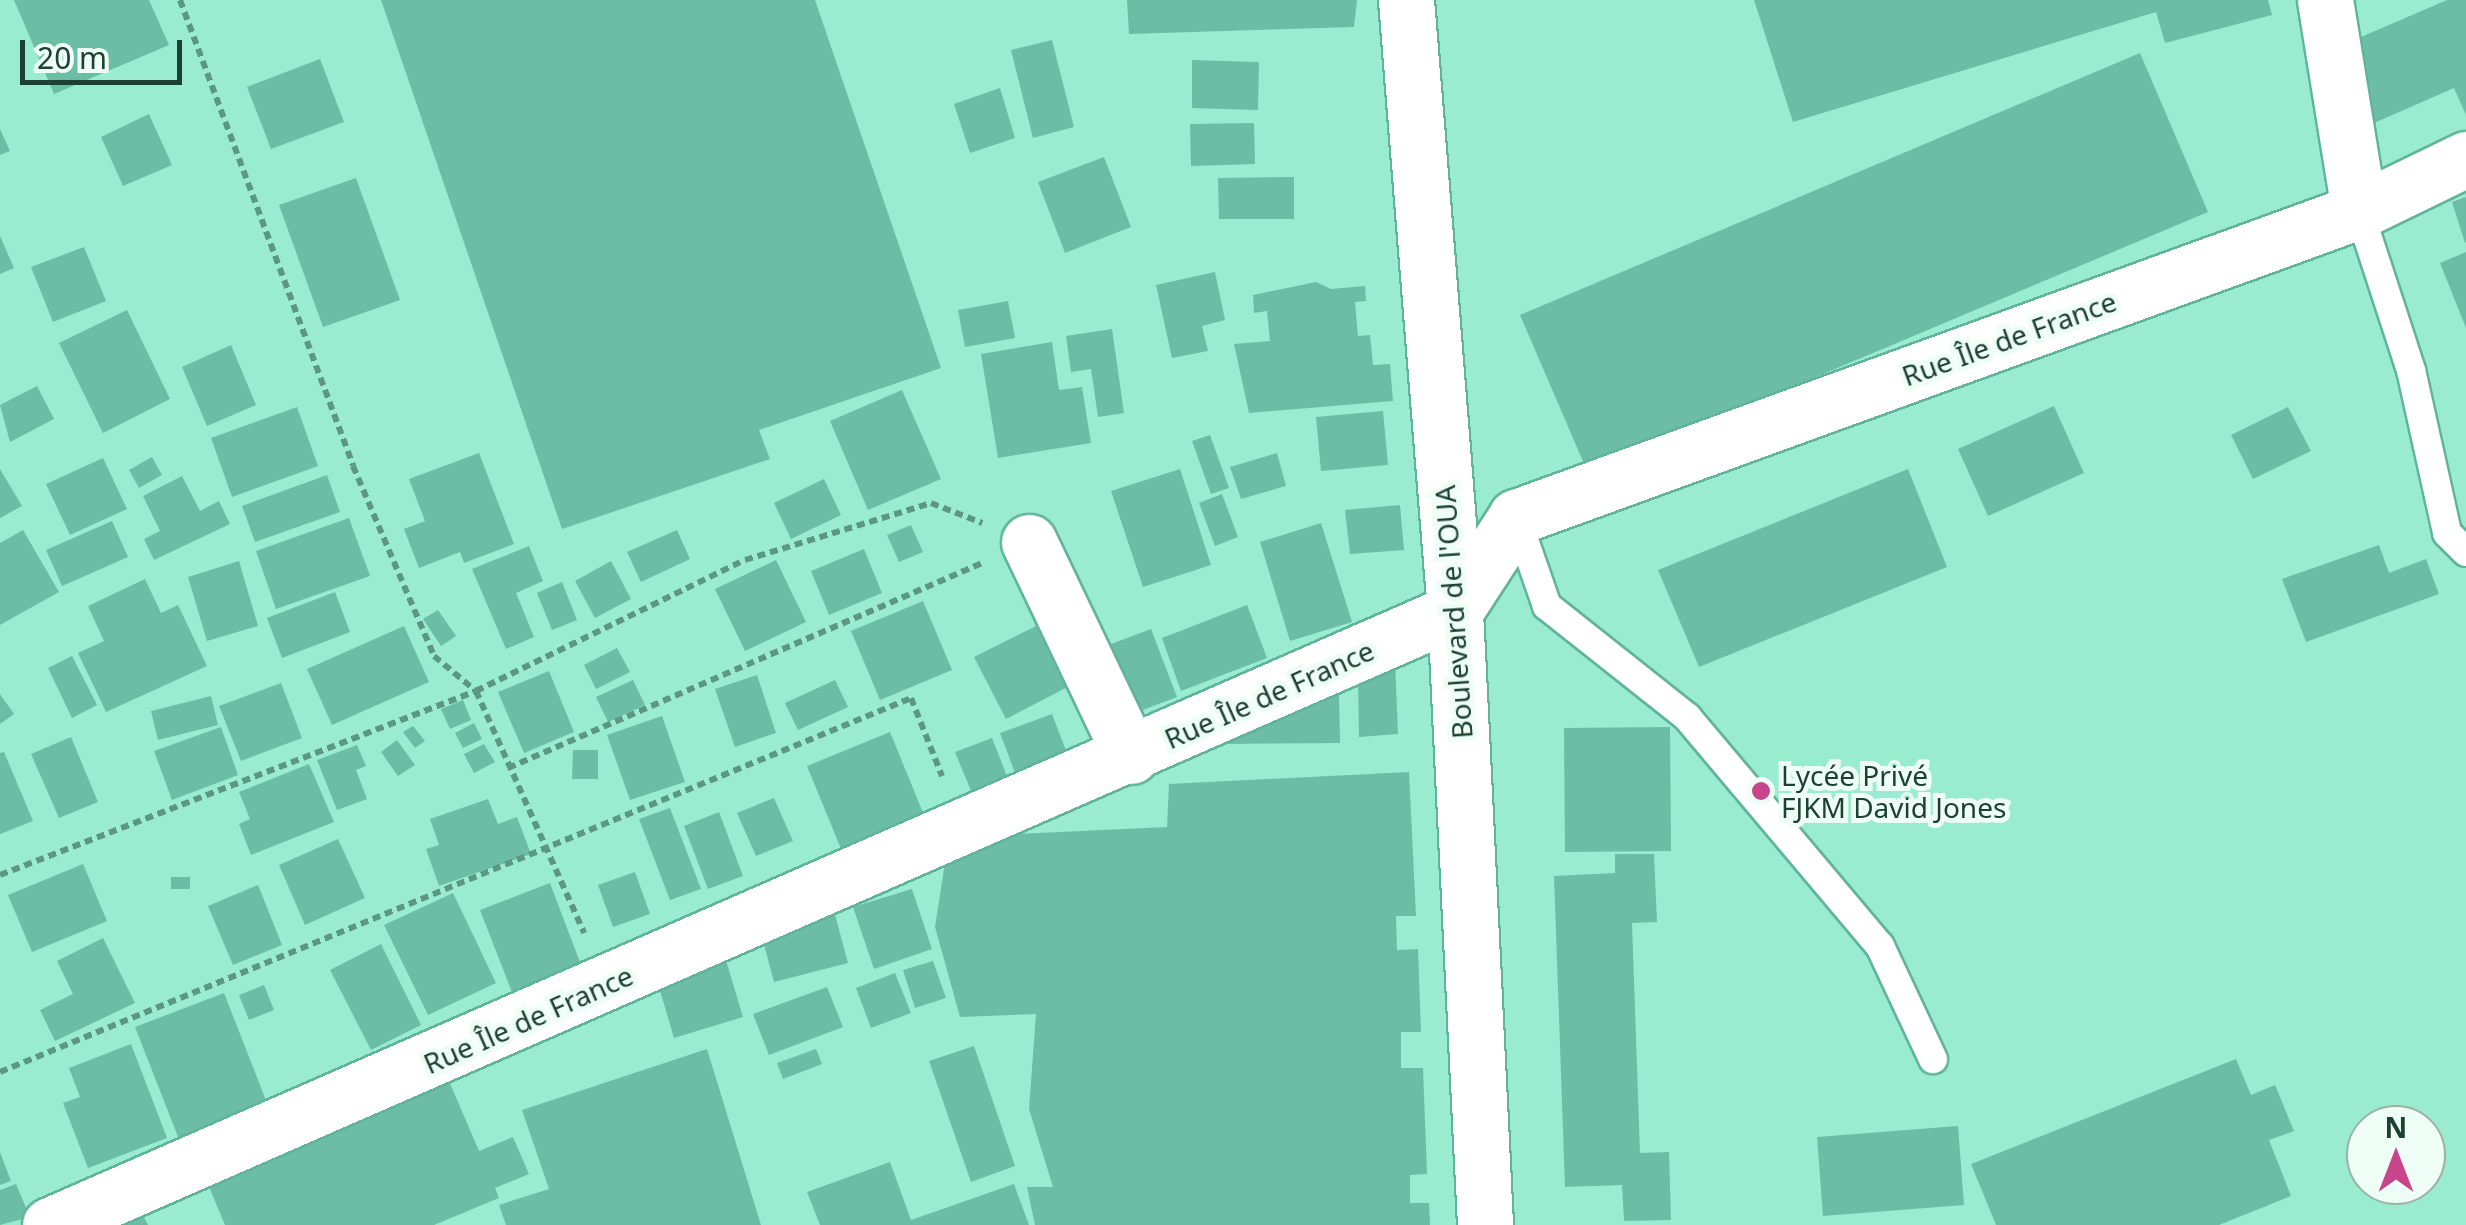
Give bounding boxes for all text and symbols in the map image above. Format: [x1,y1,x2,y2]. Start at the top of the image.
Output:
scale bar [25,20,188,82]
text: 20 m [37,37,107,78]
street label: Rue Île de France [1897,284,2121,392]
street label: Boulevard de l'OUA [1427,484,1479,740]
street label: Rue Île de France [1159,633,1379,755]
place label: Lycée Privé FJKM David Jones [1781,758,2006,824]
marker: Lycée Privé FJKM David Jones [1750,780,1772,802]
street label: Rue Île de France [418,958,638,1080]
north arrow [2346,1105,2446,1205]
text: N [2385,1108,2407,1146]

